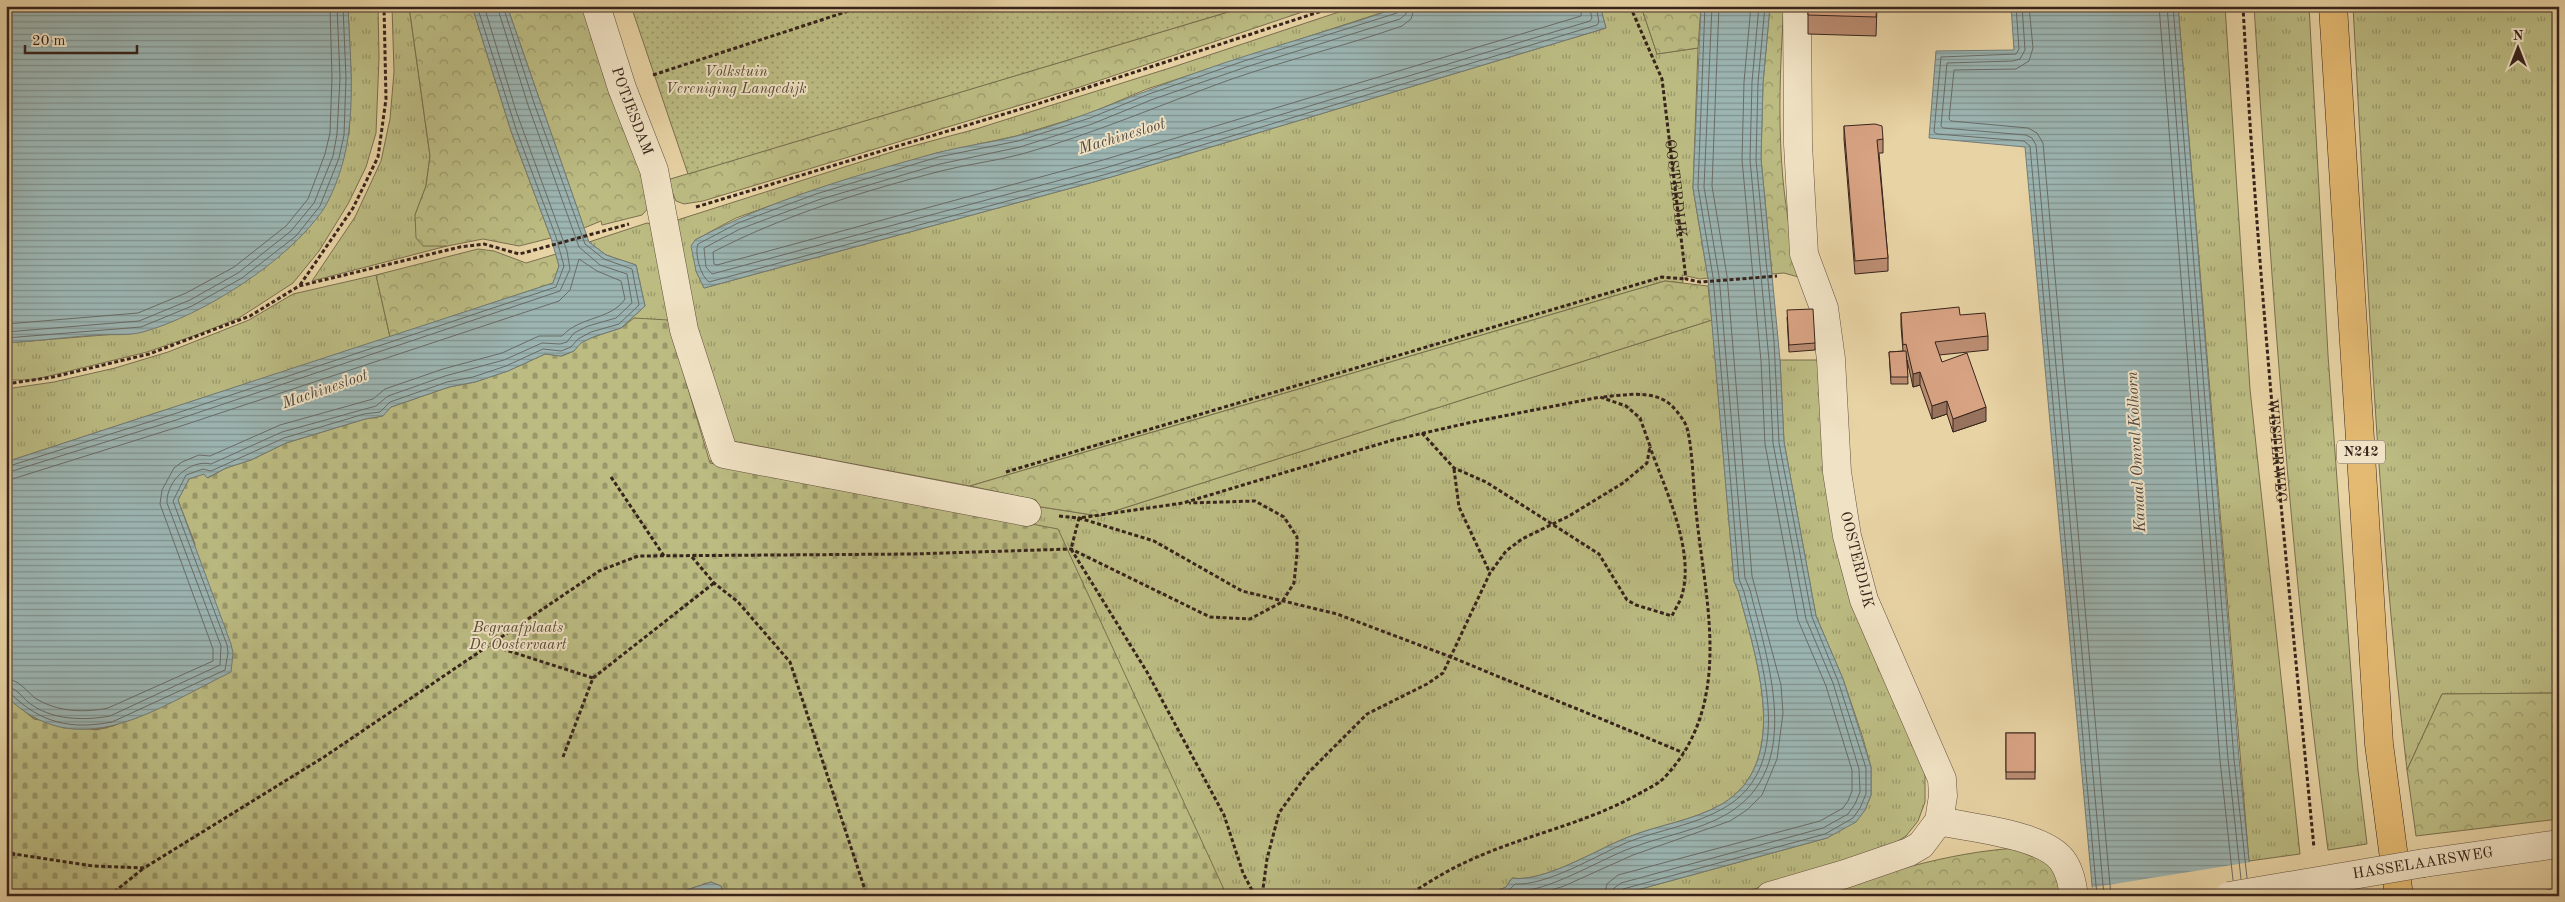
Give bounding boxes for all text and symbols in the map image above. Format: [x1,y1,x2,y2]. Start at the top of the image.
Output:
scale bar [25,22,138,54]
north arrow [2492,22,2542,72]
text: N [2513,29,2524,43]
text: 20 m [32,34,66,49]
street label: POTJESDAM [608,65,655,157]
park label: Volkstuin Vereniging Langedijk [665,65,807,97]
water label: Machinesloot [1076,116,1168,158]
street label: OOSTERDIJK [1662,138,1689,239]
water label: Machinesloot [279,367,371,413]
water label: Kanaal Omval Kolhorn [2125,371,2149,534]
street label: WESTERWEG [2264,398,2288,504]
road number: N242 [2337,441,2385,464]
street label: OOSTERDIJK [1837,510,1875,610]
park label: Begraafplaats De Oostervaart [468,621,567,653]
street label: HASSELAARSWEG [2351,845,2495,883]

